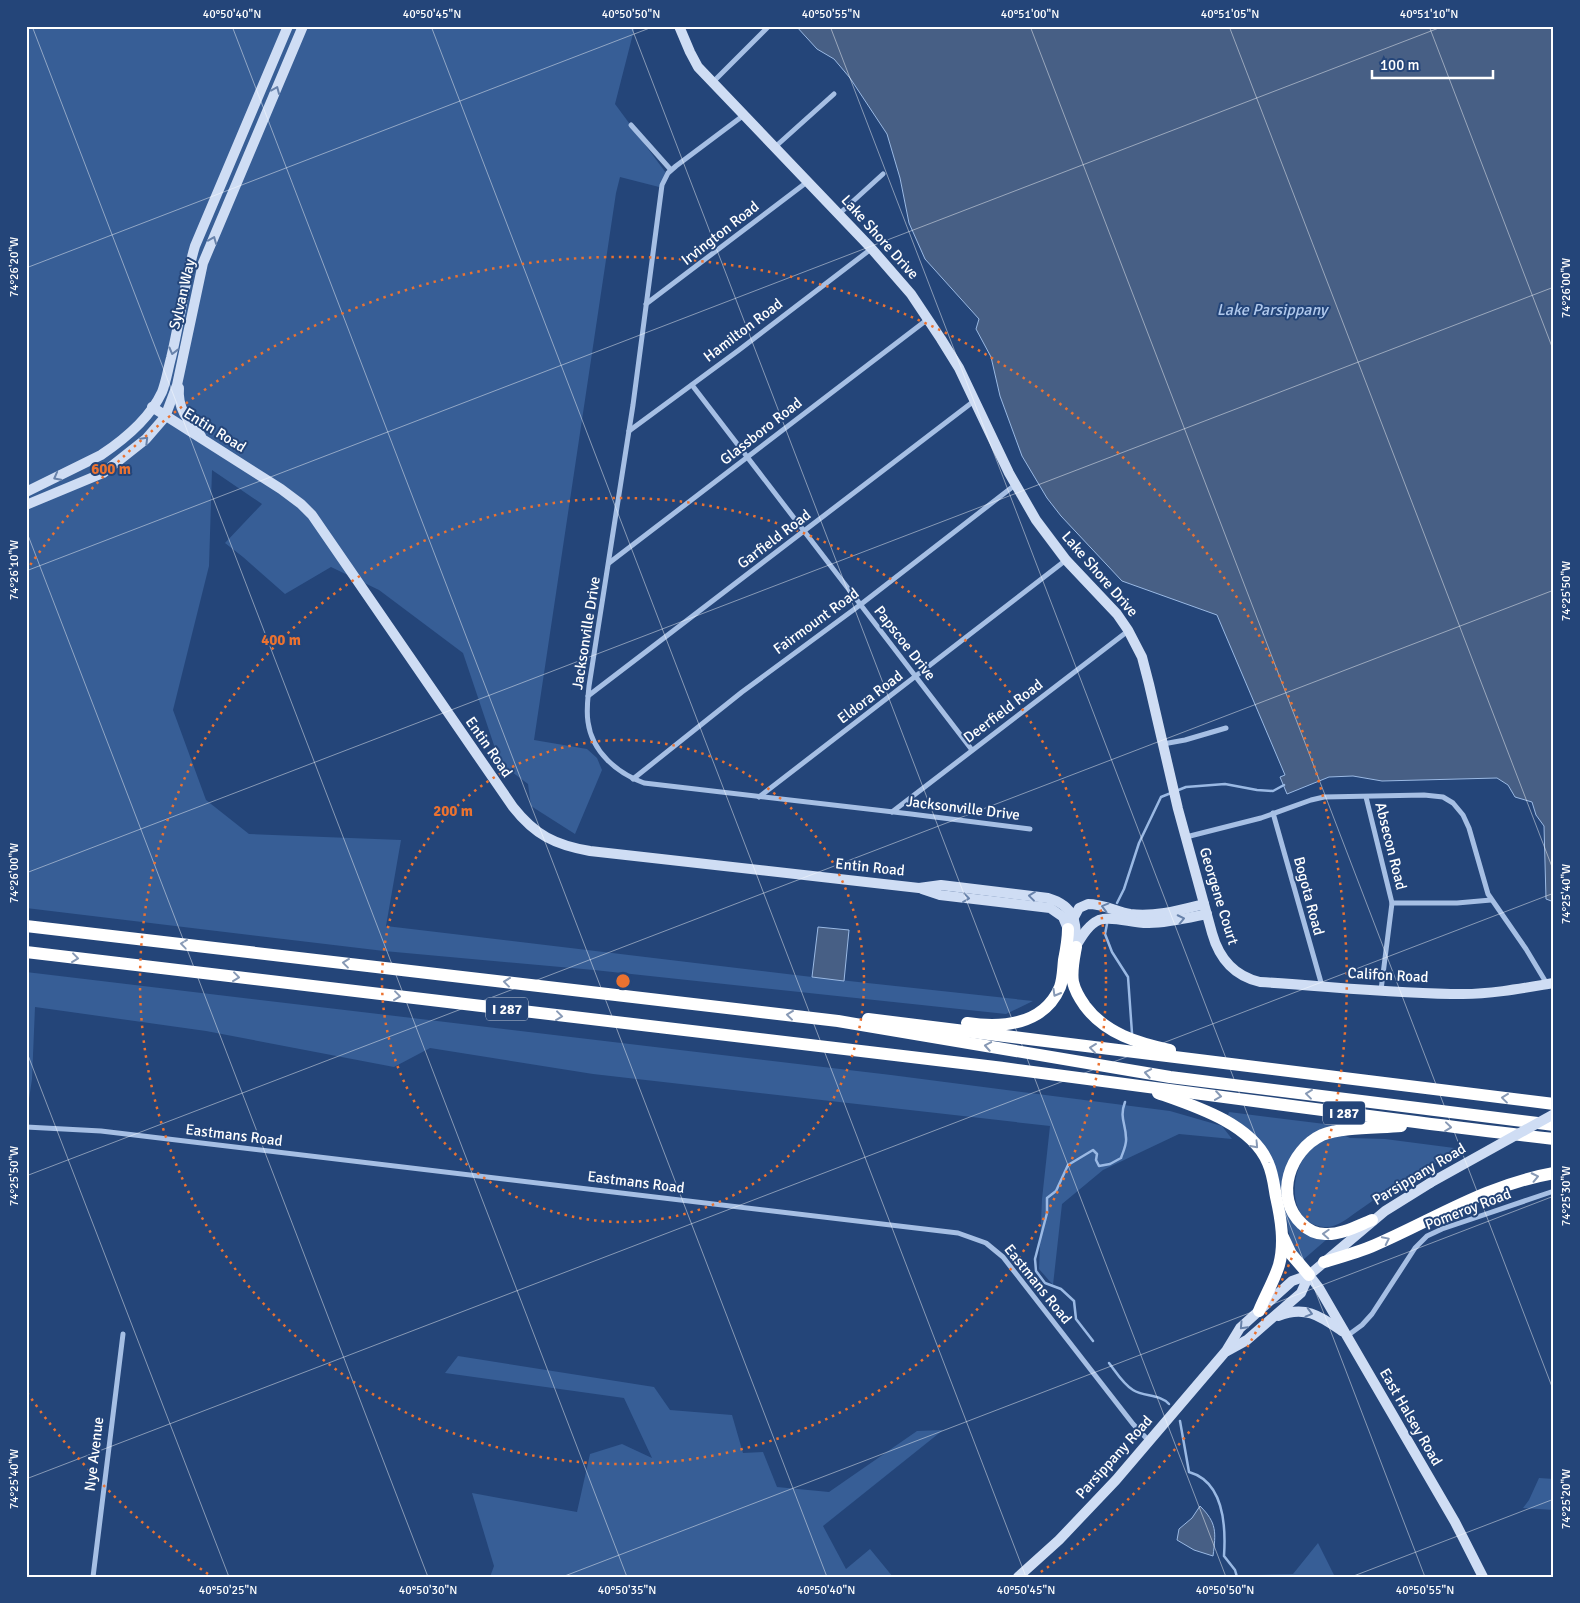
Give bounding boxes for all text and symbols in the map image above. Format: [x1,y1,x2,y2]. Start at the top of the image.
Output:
text: 40°50'40"N [203,7,261,22]
text: 40°50'45"N [403,7,461,22]
text: 40°50'50"N [602,7,660,22]
text: 40°50'55"N [802,7,860,22]
text: 40°51'00"N [1001,7,1059,22]
text: 40°51'05"N [1201,7,1259,22]
text: 40°51'10"N [1400,7,1458,22]
scale bar [1372,48,1494,80]
text: 100 m [1380,56,1420,74]
one-way arrow [269,86,280,95]
street label: Lake Shore Drive [837,191,923,283]
street label: Irvington Road [678,197,762,269]
one-way arrow [207,236,217,245]
text: 74°26'20"W [7,237,22,297]
street label: Sylvan Way [165,257,199,331]
text: 74°26'00"W [1559,258,1574,318]
street label: Hamilton Road [700,294,786,366]
water label: Lake Parsippany [1217,300,1330,320]
one-way arrow [168,347,179,356]
street label: Glassboro Road [716,393,806,469]
street label: Entin Road [181,404,249,456]
one-way arrow [139,437,148,446]
text: 600 m [91,460,131,478]
one-way arrow [53,471,62,481]
street label: Garfield Road [734,506,814,572]
street label: Lake Shore Drive [1058,528,1142,620]
text: 74°26'10"W [7,540,22,600]
text: 74°25'50"W [1559,561,1574,621]
street label: Jacksonville Drive [568,575,604,691]
street label: Fairmount Road [770,584,862,658]
street label: Papscoe Drive [870,602,940,684]
text: 400 m [261,631,301,649]
street label: Eldora Road [834,667,906,727]
street label: Deerfield Road [960,675,1046,747]
street label: Entin Road [462,713,516,781]
street label: Jacksonville Drive [905,792,1021,824]
street label: Absecon Road [1371,800,1411,892]
text: 200 m [433,802,473,820]
text: 74°26'00"W [7,843,22,903]
street label: Georgene Court [1196,845,1242,947]
street label: Entin Road [834,854,906,880]
street label: Bogota Road [1290,855,1328,937]
text: 74°25'40"W [1559,864,1574,924]
one-way arrow [1028,891,1036,902]
one-way arrow [962,892,970,903]
one-way arrow [1102,903,1110,913]
one-way arrow [1176,915,1185,925]
one-way arrow [180,939,188,950]
one-way arrow [71,952,79,963]
one-way arrow [341,958,349,969]
street label: Califon Road [1347,964,1429,986]
one-way arrow [232,971,240,982]
centre of rings [614,972,632,990]
one-way arrow [503,977,511,988]
one-way arrow [1052,988,1062,997]
one-way arrow [394,990,402,1001]
road number: I 287 [486,998,528,1021]
one-way arrow [555,1010,563,1021]
one-way arrow [786,1010,794,1021]
one-way arrow [984,1042,992,1052]
one-way arrow [1089,1043,1098,1053]
one-way arrow [1144,1069,1153,1079]
one-way arrow [1305,1089,1313,1100]
one-way arrow [1214,1090,1222,1101]
one-way arrow [1501,1093,1509,1104]
road number: I 287 [1323,1102,1365,1124]
street label: Eastmans Road [185,1120,284,1150]
one-way arrow [1444,1121,1452,1132]
one-way arrow [1249,1139,1258,1148]
street label: Parsippany Road [1369,1139,1469,1209]
text: 74°25'50"W [7,1146,22,1206]
text: 74°25'30"W [1559,1166,1574,1226]
street label: Eastmans Road [587,1167,686,1197]
one-way arrow [1531,1172,1540,1183]
street label: Pomeroy Road [1422,1184,1514,1234]
one-way arrow [1322,1228,1330,1239]
one-way arrow [1381,1235,1390,1246]
street label: Eastmans Road [1000,1240,1076,1328]
one-way arrow [1305,1307,1313,1318]
one-way arrow [1240,1320,1249,1329]
street label: East Halsey Road [1376,1365,1446,1469]
street label: Parsippany Road [1072,1412,1156,1502]
street label: Nye Avenue [81,1416,107,1492]
text: 74°25'40"W [7,1449,22,1509]
text: 74°25'20"W [1559,1469,1574,1529]
text: 40°50'25"N [199,1583,257,1598]
text: 40°50'30"N [399,1583,457,1598]
text: 40°50'35"N [598,1583,656,1598]
text: 40°50'40"N [797,1583,855,1598]
text: 40°50'45"N [997,1583,1055,1598]
text: 40°50'50"N [1196,1583,1254,1598]
text: 40°50'55"N [1396,1583,1454,1598]

